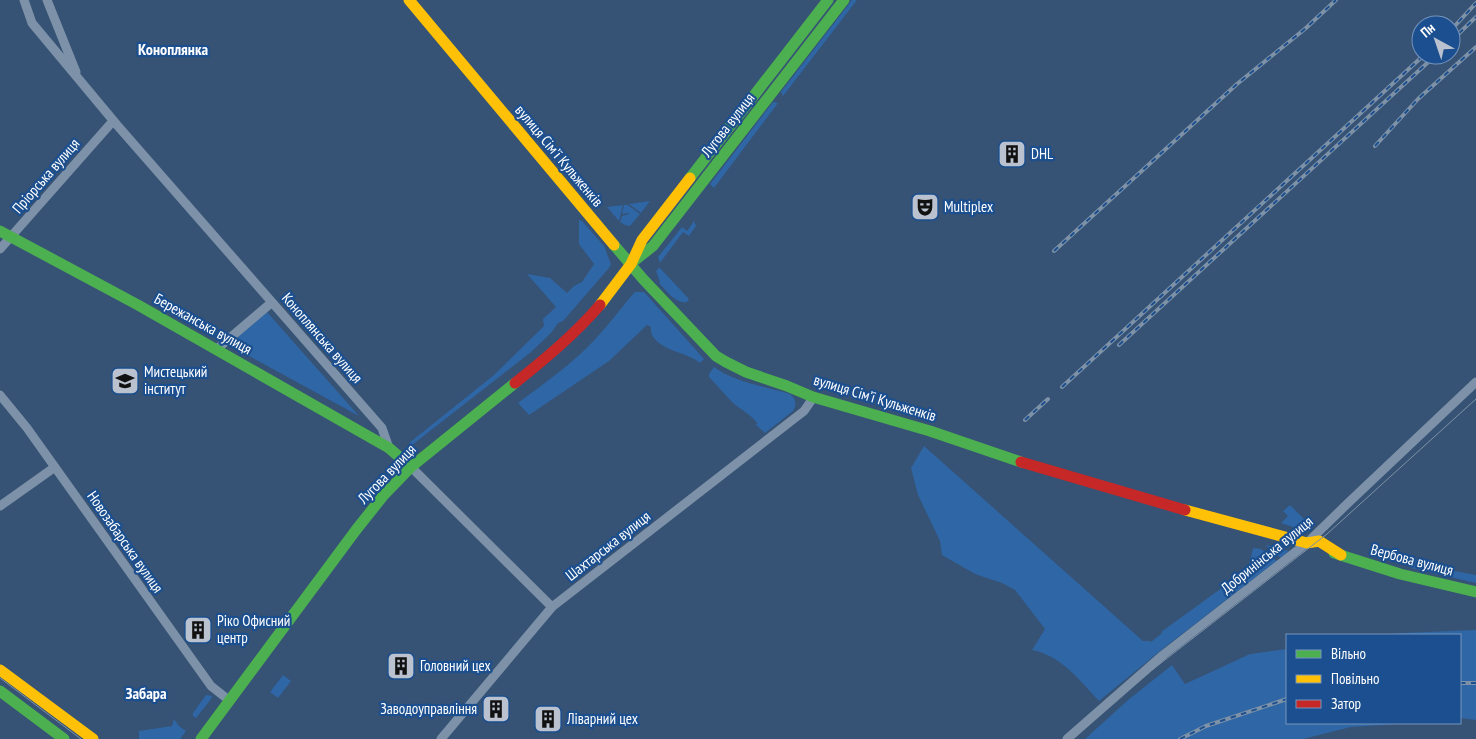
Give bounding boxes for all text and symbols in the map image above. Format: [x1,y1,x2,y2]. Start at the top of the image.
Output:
north arrow [1411,15,1461,65]
text: Пн [1417,19,1439,41]
district label: Коноплянка [138,39,208,59]
street label: Лугова вулиця [696,89,759,161]
street label: вулиця Сімʼї Кульженків [511,101,608,210]
street label: Пріорська вулиця [8,134,84,217]
building icon: DHL [997,139,1027,169]
place label: DHL [1031,144,1054,163]
theatre icon: Multiplex [910,192,940,222]
place label: Multiplex [944,197,993,216]
street label: Бережанська вулиця [151,289,256,358]
street label: Коноплянська вулиця [278,289,367,387]
place label: Мистецький інститут [144,362,207,398]
school or university icon: Мистецький інститут [110,366,140,396]
street label: вулиця Сімʼї Кульженків [812,370,939,425]
street label: Лугова вулиця [353,440,420,508]
street label: Новозабарська вулиця [83,487,168,596]
street label: Шахтарська вулиця [561,506,654,585]
street label: Добринінська вулиця [1217,512,1317,597]
street label: Вербова вулиця [1369,539,1456,580]
place label: Ріко Офисний центр [217,611,290,647]
building icon: Ріко Офисний центр [183,615,213,645]
legend [1286,634,1461,724]
text: Вільно [1331,644,1366,663]
building icon: Головний цех [386,651,416,681]
place label: Головний цех [420,656,491,675]
text: Повільно [1331,669,1379,688]
district label: Забара [125,683,167,703]
building icon: Заводоуправління [481,694,511,724]
text: Затор [1331,694,1361,713]
place label: Заводоуправління [380,699,477,718]
building icon: Ліварний цех [533,704,563,734]
place label: Ліварний цех [566,709,638,728]

